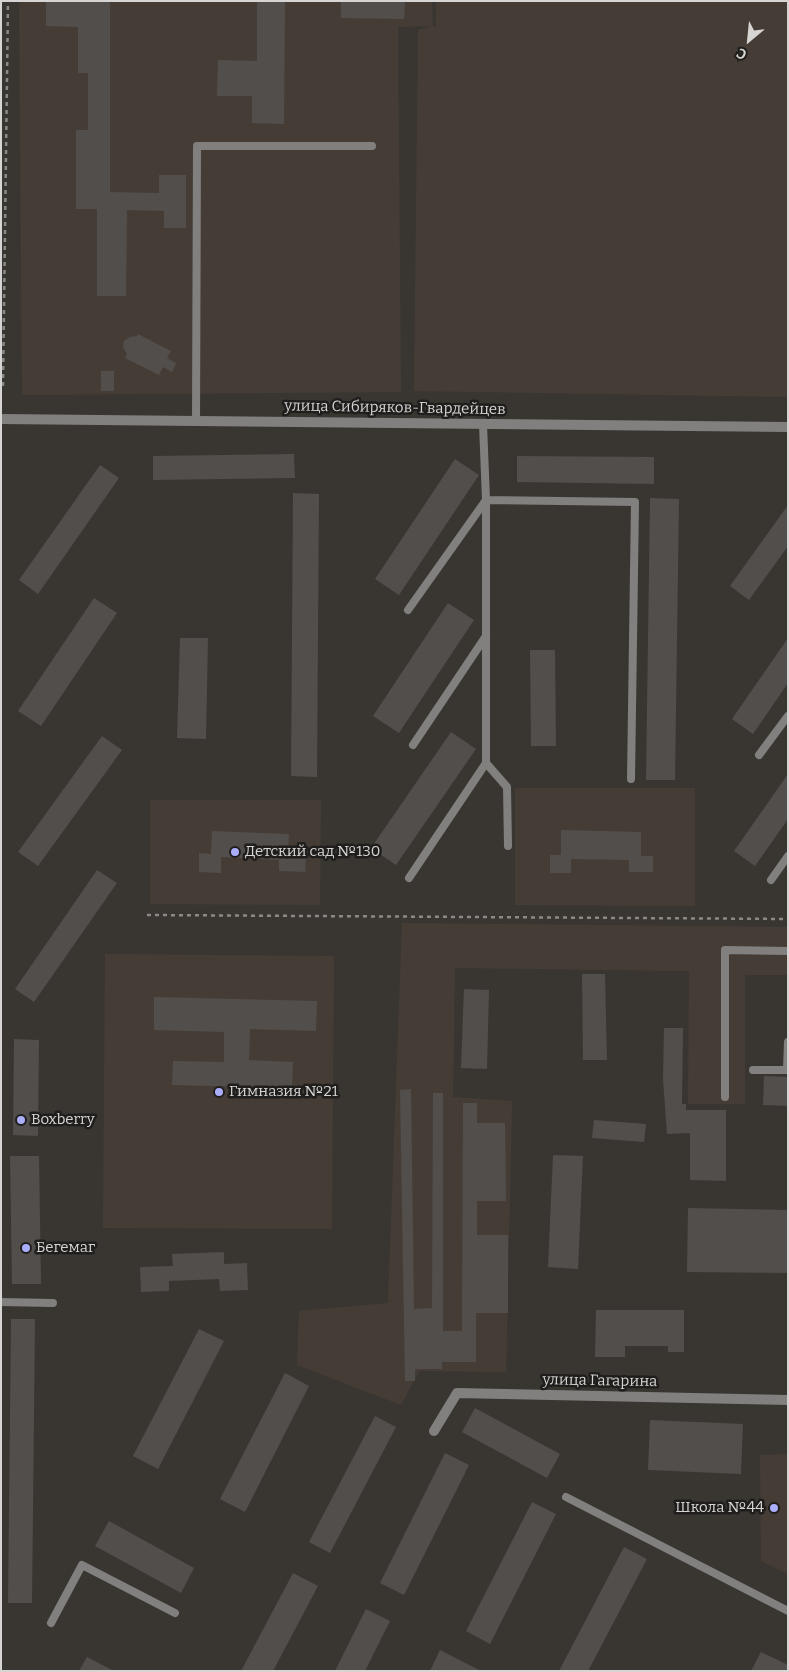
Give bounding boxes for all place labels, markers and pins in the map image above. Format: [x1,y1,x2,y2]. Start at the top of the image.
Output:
place label: Детский сад №130 [245,843,380,861]
marker: Детский сад №130 [229,846,241,858]
place label: Гимназия №21 [229,1083,338,1101]
marker: Гимназия №21 [213,1086,225,1098]
place label: Boxberry [31,1111,95,1129]
marker: Boxberry [15,1114,27,1126]
place label: Бегемаг [36,1239,95,1257]
marker: Бегемаг [20,1242,32,1254]
place label: Школа №44 [675,1499,764,1517]
marker: Школа №44 [768,1502,780,1514]

